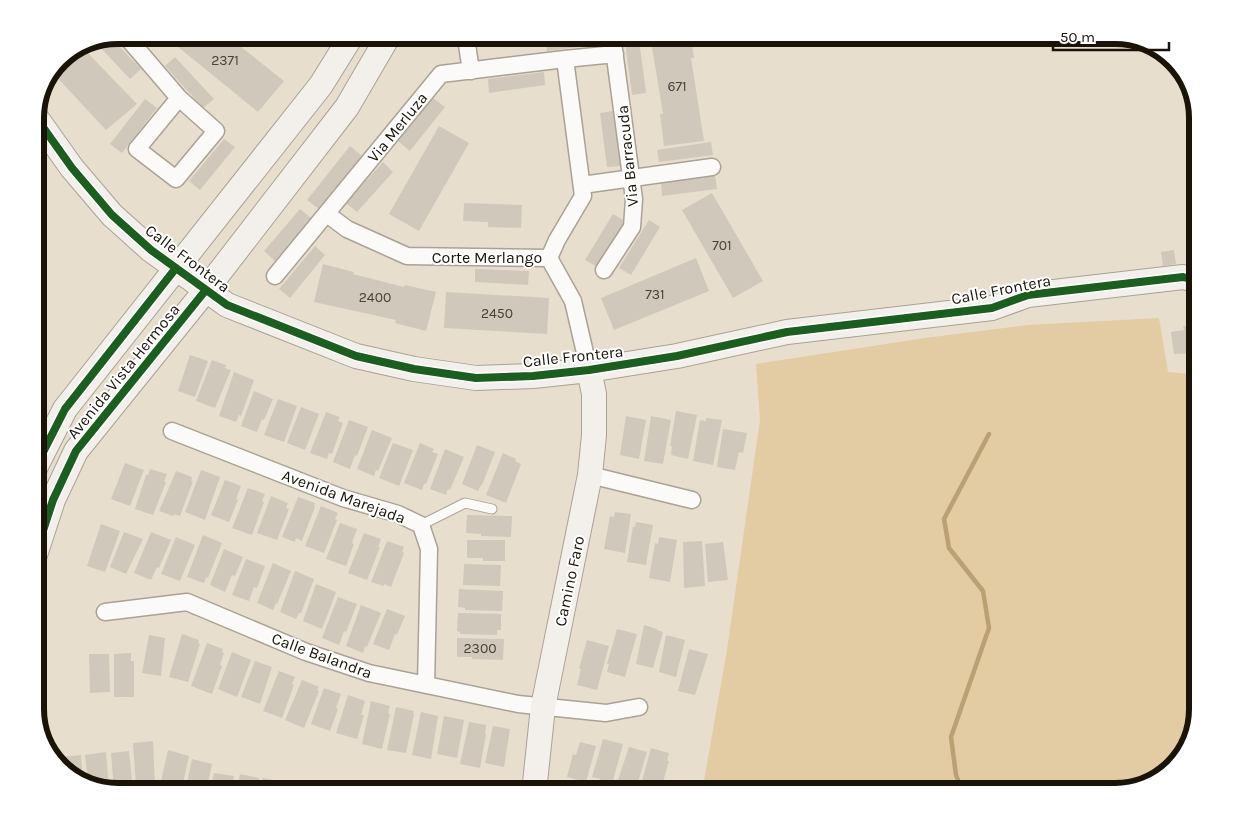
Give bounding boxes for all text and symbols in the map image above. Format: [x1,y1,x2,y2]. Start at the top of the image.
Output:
scale bar [1053,20,1169,52]
text: 50 m [1060,28,1095,46]
house number: 2371 [211,52,239,69]
house number: 671 [667,78,687,95]
street label: Via Merluza [363,89,431,166]
street label: Via Barracuda [613,104,642,208]
street label: Calle Frontera [142,220,234,296]
house number: 701 [712,237,732,254]
street label: Corte Merlango [432,248,542,267]
street label: Calle Frontera [950,271,1052,308]
house number: 731 [645,286,665,303]
house number: 2400 [359,289,391,306]
street label: Avenida Vista Hermosa [63,300,184,443]
house number: 2450 [481,305,513,322]
street label: Calle Frontera [522,342,624,371]
street label: Avenida Marejada [279,465,408,528]
street label: Camino Faro [551,534,588,628]
street label: Calle Balandra [269,629,375,682]
house number: 2300 [464,640,497,657]

